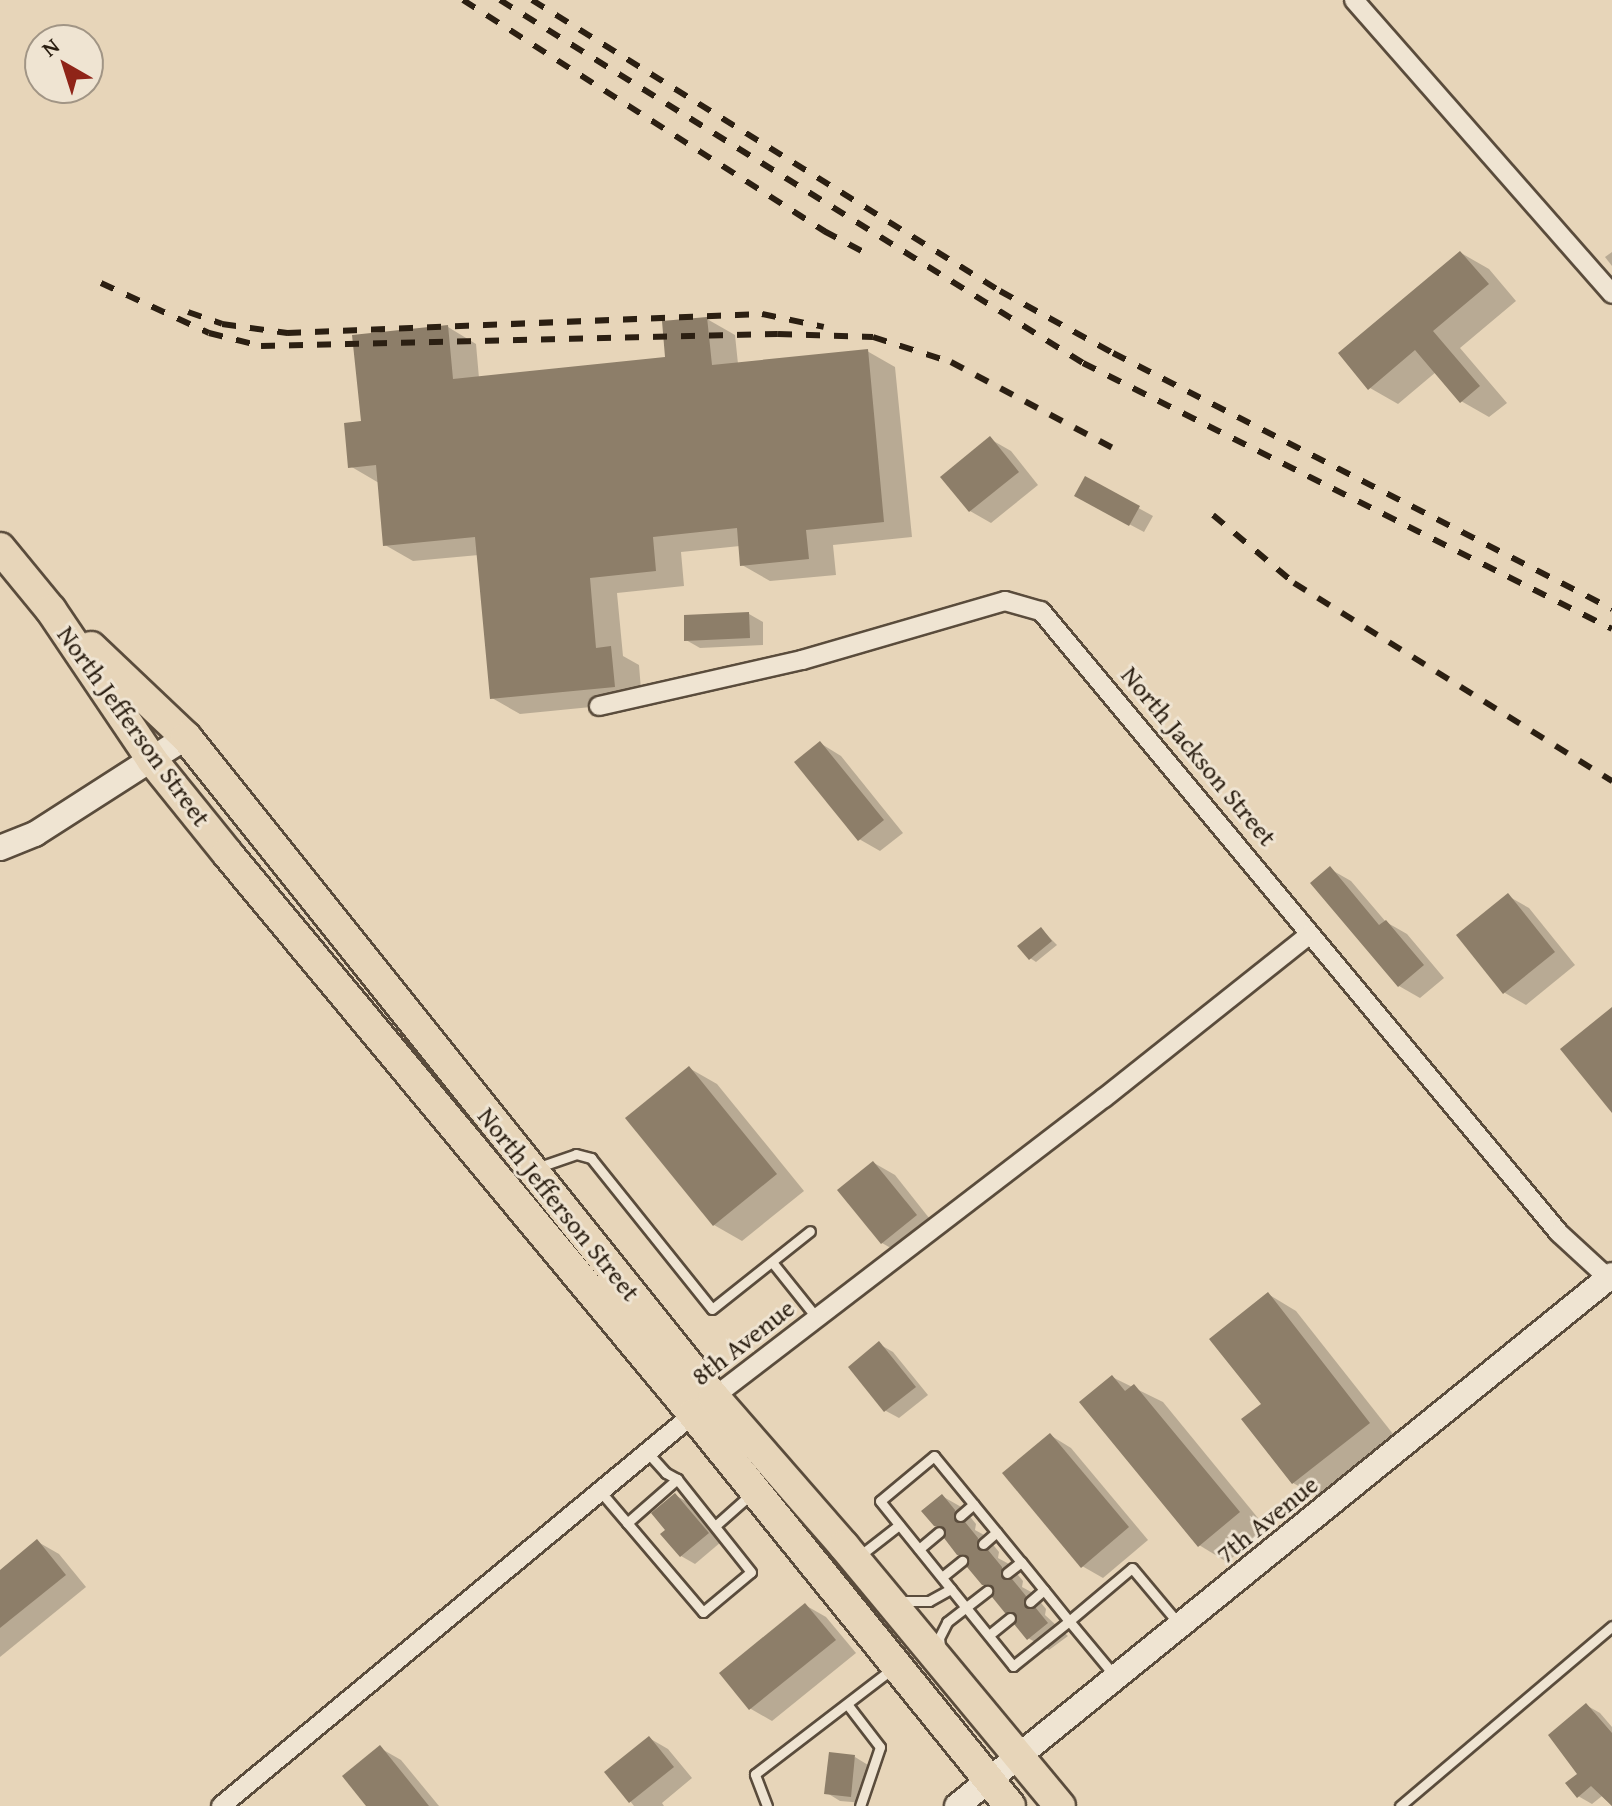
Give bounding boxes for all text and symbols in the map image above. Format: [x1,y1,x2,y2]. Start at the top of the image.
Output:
north arrow [24,24,104,104]
text: N [34,30,66,64]
street label: North Jefferson Street [51,620,217,832]
street label: North Jackson Street [1115,660,1283,852]
street label: North Jefferson Street [471,1101,647,1307]
street label: 8th Avenue [685,1292,801,1392]
street label: 7th Avenue [1210,1469,1324,1569]

